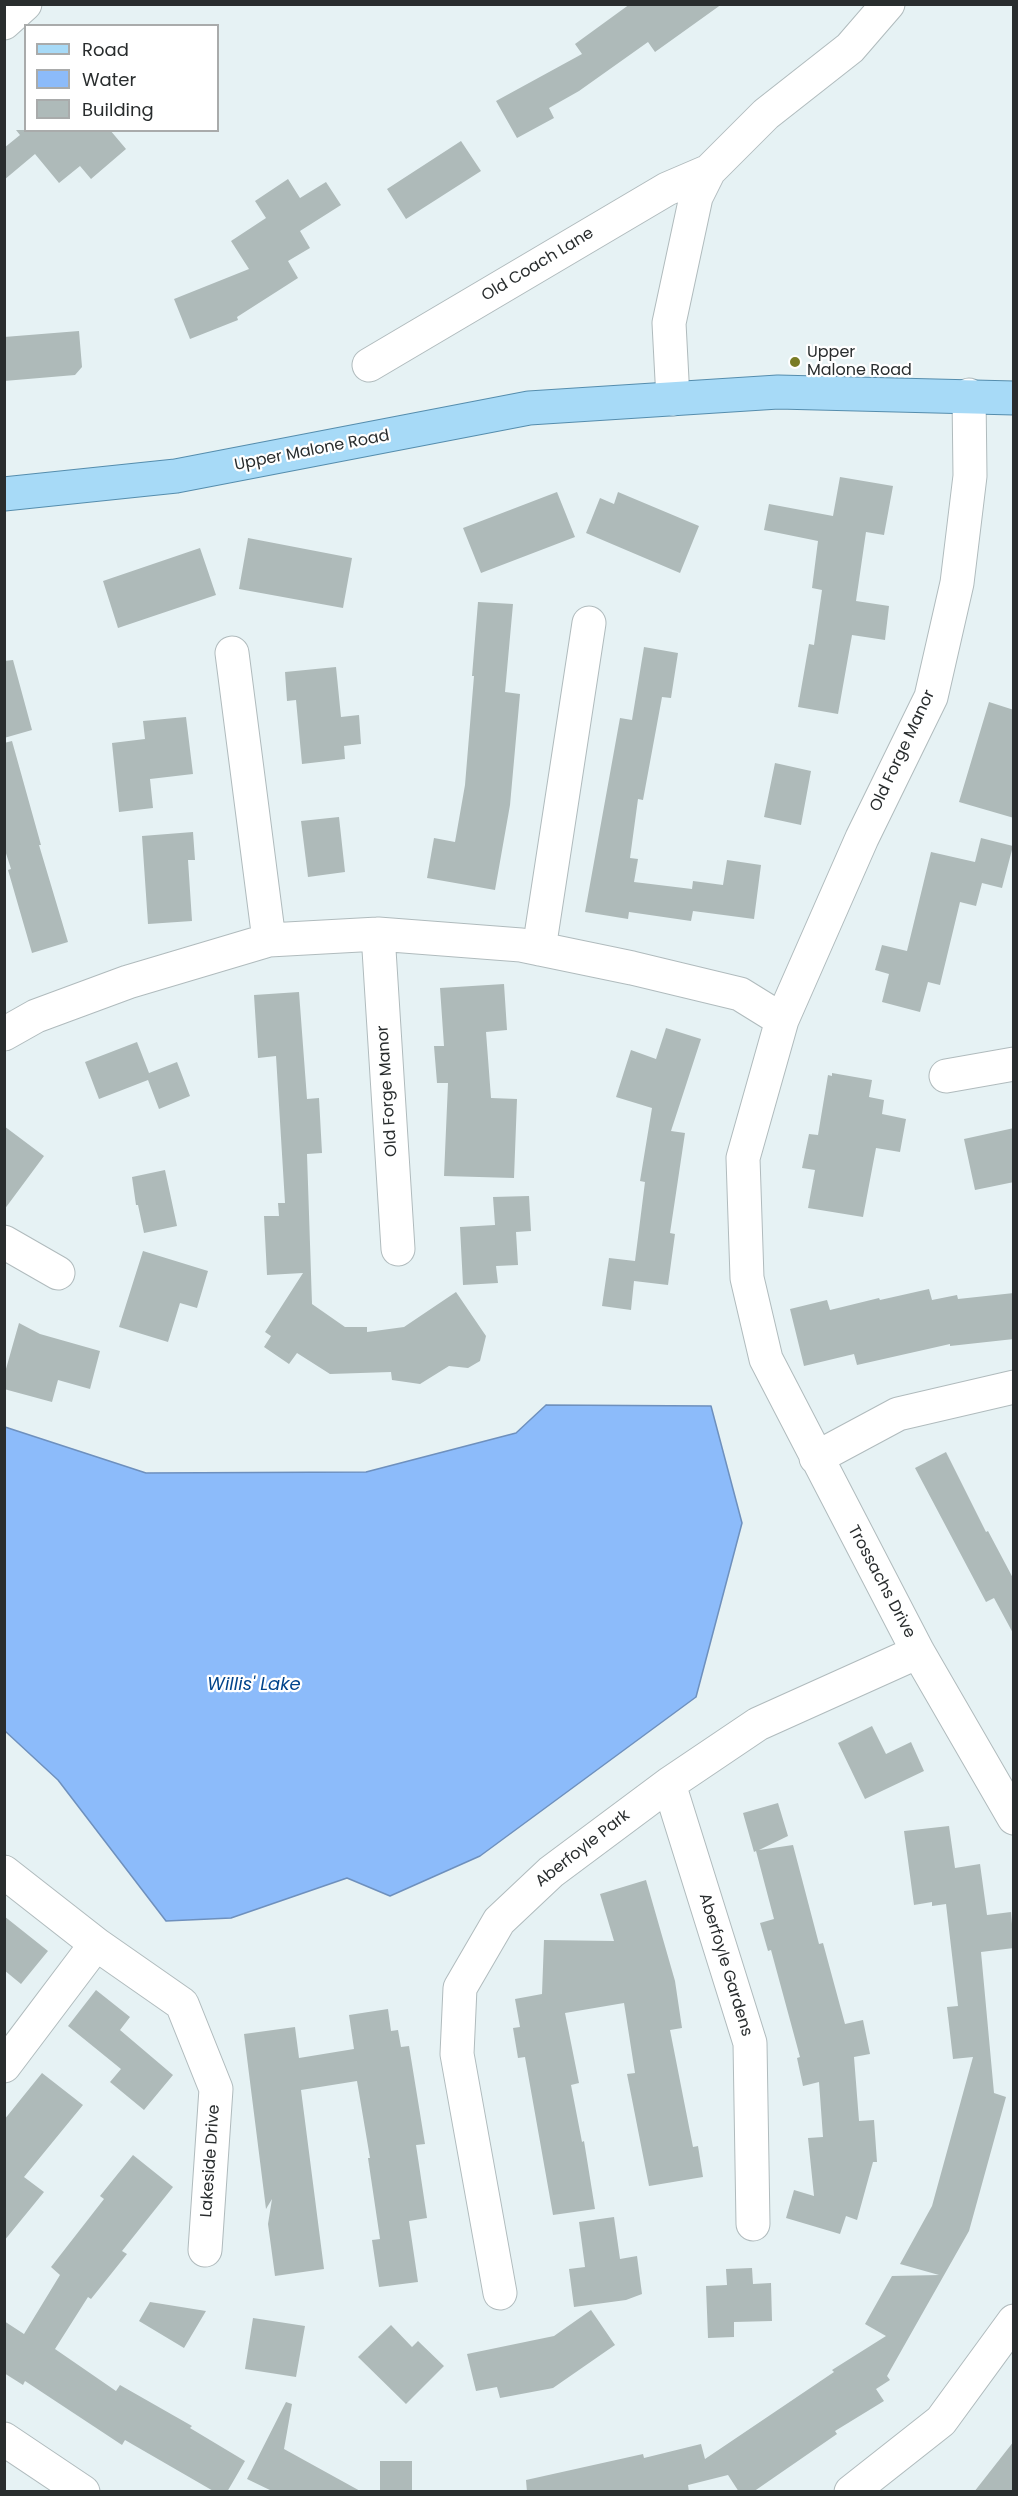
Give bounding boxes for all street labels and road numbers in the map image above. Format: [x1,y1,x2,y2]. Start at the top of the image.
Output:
street label: Old Coach Lane [479,224,597,306]
street label: Upper Malone Road [233,427,391,475]
street label: Old Forge Manor [866,687,940,815]
street label: Old Forge Manor [374,1025,402,1157]
street label: Trossachs Drive [843,1522,919,1642]
street label: Aberfoyle Park [532,1806,634,1892]
street label: Aberfoyle Gardens [694,1891,756,2039]
street label: Lakeside Drive [197,2104,225,2218]

